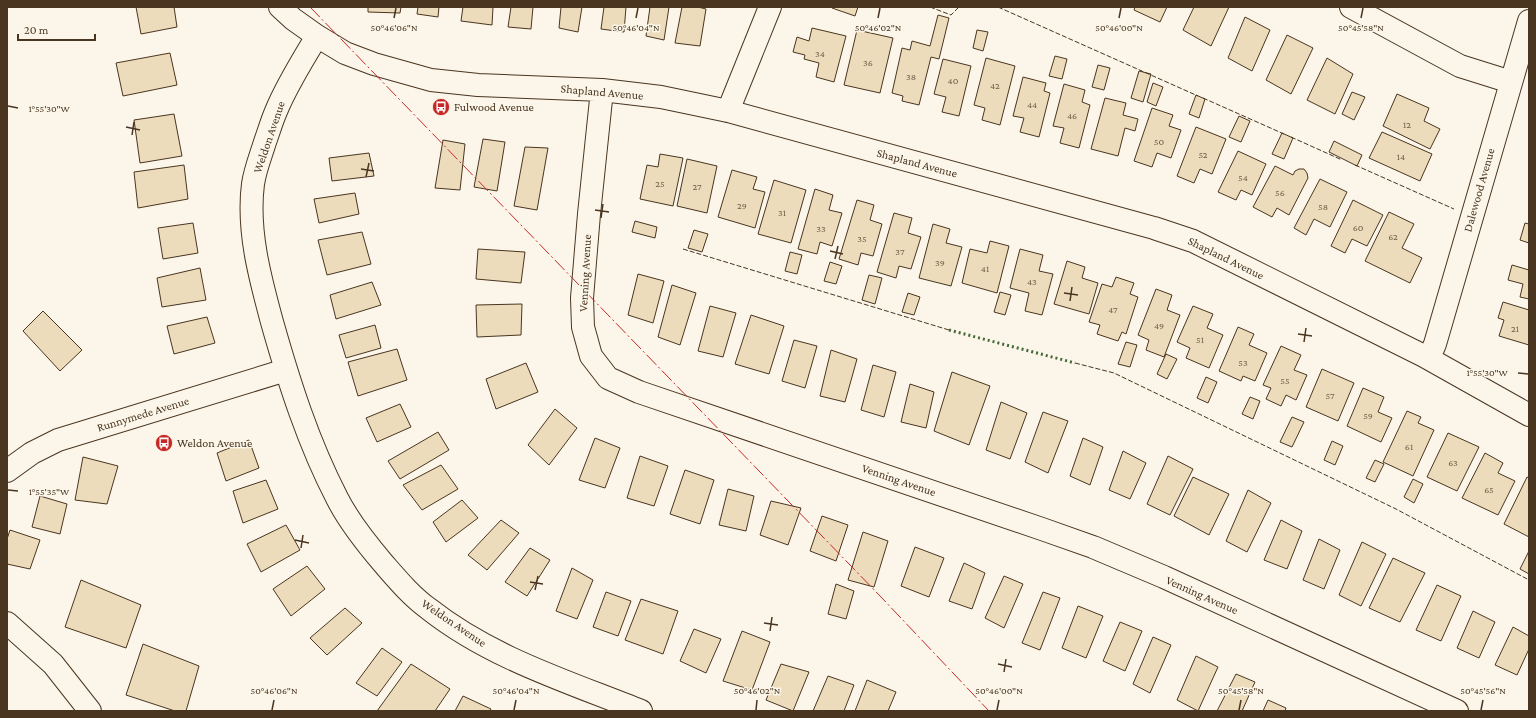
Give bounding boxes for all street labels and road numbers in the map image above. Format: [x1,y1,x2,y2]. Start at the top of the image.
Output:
street label: Shapland Avenue [560,81,644,103]
street label: Weldon Avenue [250,99,288,175]
street label: Shapland Avenue [875,146,959,180]
street label: Dalewood Avenue [1460,147,1498,233]
street label: Venning Avenue [576,234,594,312]
street label: Shapland Avenue [1186,234,1266,282]
street label: Runnymede Avenue [95,393,191,435]
street label: Venning Avenue [860,461,938,499]
street label: Venning Avenue [1164,573,1240,617]
street label: Weldon Avenue [419,596,489,650]

